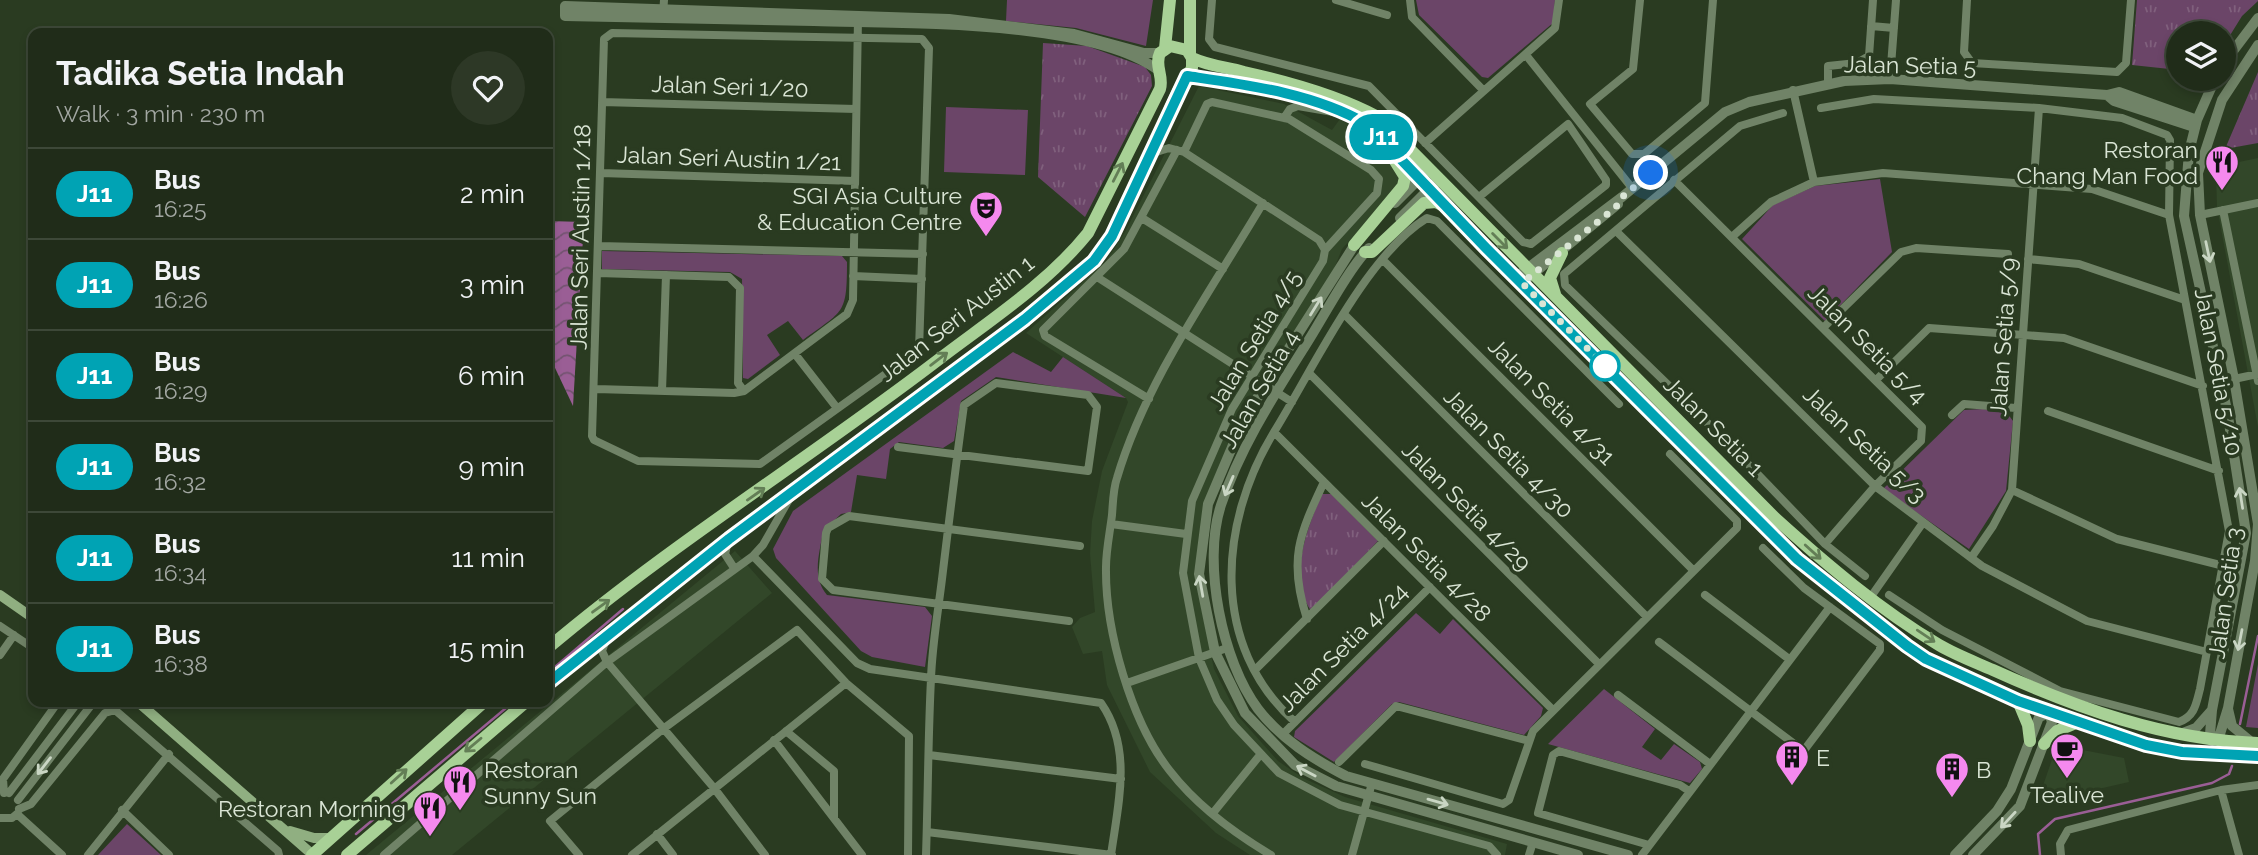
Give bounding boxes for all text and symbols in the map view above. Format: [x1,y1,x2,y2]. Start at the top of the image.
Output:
map controls [2166,21,2236,91]
button: layers [2166,21,2236,91]
street label: Jalan Setia 5 [1844,50,1976,80]
button: heart [451,51,525,125]
text: Tadika Setia Indah [56,54,345,93]
street label: Jalan Seri 1/20 [651,70,809,102]
text: Walk · 3 min · 230 m [56,100,265,127]
line badge: J11 [1341,114,1421,160]
text: J11 [1363,122,1399,151]
street label: Jalan Seri Austin 1/18 [565,124,595,350]
place label: Restoran Chang Man Food [2016,136,2198,189]
street label: Jalan Seri Austin 1/21 [616,141,842,175]
restaurant icon: Restoran Chang Man Food [2203,143,2241,192]
your location [1633,155,1668,190]
one-way arrow [1112,162,1126,183]
text: Bus [154,165,201,195]
text: J11 [77,179,112,208]
text: 2 min [460,179,525,209]
place label: SGI Asia Culture & Education Centre [757,182,962,235]
theatre icon: SGI Asia Culture & Education Centre [967,189,1005,238]
text: 16:25 [154,195,207,222]
one-way arrow [1492,232,1509,249]
one-way arrow [2202,240,2216,263]
street label: Jalan Seri Austin 1 [873,249,1039,387]
text: Bus [154,256,201,286]
street label: Jalan Setia 5/9 [1984,257,2022,417]
street label: Jalan Setia 4/5 [1201,265,1307,415]
text: J11 [77,270,112,299]
text: 3 min [460,270,525,300]
street label: Jalan Setia 5/4 [1803,279,1933,409]
text: 16:26 [154,286,208,313]
street label: Jalan Setia 5/10 [2190,286,2248,458]
one-way arrow [1309,296,1323,316]
street label: Jalan Setia 4 [1214,325,1304,453]
street label: Jalan Setia 4/31 [1483,332,1621,470]
text: Bus [154,347,201,377]
unlabelled marker [1590,351,1620,381]
one-way arrow [930,352,948,367]
text: J11 [77,361,112,390]
text: 6 min [458,361,525,391]
street label: Jalan Setia 1 [1659,371,1770,482]
text: 16:29 [154,377,208,404]
street label: Jalan Setia 5/3 [1798,380,1932,508]
street label: Jalan Setia 4/30 [1439,383,1579,523]
street label: Jalan Setia 4/29 [1397,436,1537,576]
text: Bus [154,438,201,468]
text: J11 [77,452,112,481]
text: 9 min [458,452,525,482]
text: 16:32 [154,468,206,495]
one-way arrow [1222,475,1235,497]
one-way arrow [746,487,765,501]
street label: Jalan Setia 4/28 [1357,487,1497,627]
one-way arrow [2234,487,2247,510]
street label: Jalan Setia 3 [2202,526,2248,660]
text: Bus [154,529,201,559]
text: J11 [77,543,112,572]
text: 11 min [451,543,525,573]
one-way arrow [1804,544,1821,561]
text: 16:34 [154,559,207,586]
one-way arrow [1194,575,1207,597]
street label: Jalan Setia 4/24 [1273,577,1413,717]
one-way arrow [591,598,610,613]
text: Bus [154,620,201,650]
one-way arrow [2233,628,2247,651]
one-way arrow [1916,629,1935,644]
text: J11 [77,634,112,663]
text: 15 min [448,634,525,664]
text: 16:38 [154,650,208,677]
cafe icon: Tealive [2048,731,2086,780]
one-way arrow [464,737,482,753]
building icon: E [1773,738,1811,787]
place label: E [1816,744,1830,771]
building icon: B [1933,750,1971,799]
place label: Restoran Sunny Sun [484,756,597,809]
place label: B [1976,756,1991,783]
one-way arrow [36,757,51,775]
restaurant icon: Restoran Sunny Sun [441,763,479,812]
one-way arrow [1296,763,1316,777]
one-way arrow [390,767,407,784]
place label: Tealive [2030,781,2104,808]
restaurant icon: Restoran Morning [411,789,449,838]
place label: Restoran Morning [218,795,406,822]
one-way arrow [1427,796,1449,809]
one-way arrow [2000,811,2016,829]

